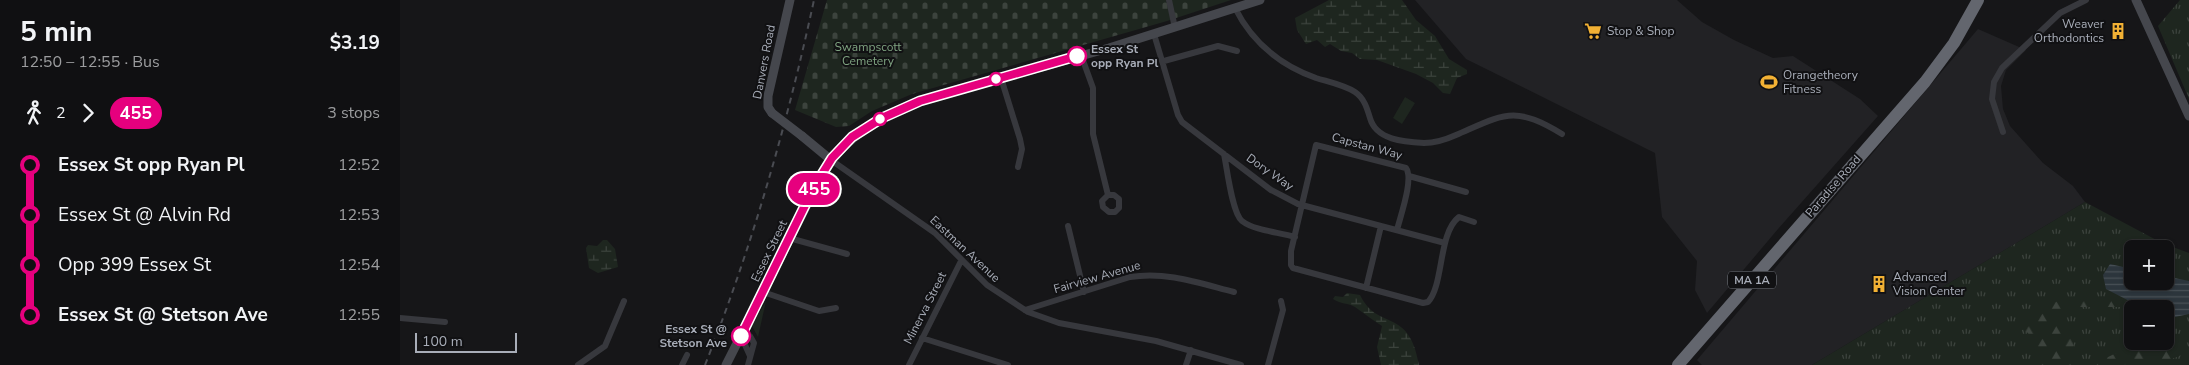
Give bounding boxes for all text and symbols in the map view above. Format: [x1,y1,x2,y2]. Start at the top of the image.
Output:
text: 5 min [20,13,92,51]
place label: Weaver Orthodontics [2034,16,2105,46]
supermarket icon: Stop & Shop [1583,21,1603,41]
building icon: Weaver Orthodontics [2108,21,2128,41]
street label: Danvers Road [749,23,779,101]
place label: Stop & Shop [1607,23,1675,39]
text: $3.19 [330,30,380,56]
park label: Swampscott Cemetery [835,39,902,69]
place label: Essex St opp Ryan Pl [1091,41,1159,71]
marker: Essex St opp Ryan Pl [1067,46,1087,66]
text: 12:50 – 12:55 · Bus [20,51,160,73]
place label: Orangetheory Fitness [1783,67,1859,97]
unlabelled marker [989,72,1003,86]
sports icon: Orangetheory Fitness [1759,72,1779,92]
icon: walk [20,99,48,127]
icon: forward [74,99,102,127]
text: 455 [120,101,152,125]
text: 2 [56,102,66,124]
text: 3 stops [327,102,380,124]
unlabelled marker [873,112,887,126]
street label: Capstan Way [1330,129,1405,163]
street label: Dory Way [1243,150,1298,195]
text: Essex St opp Ryan Pl [58,152,245,178]
street label: Paradise Road [1802,152,1864,220]
text: 12:52 [338,154,380,176]
line badge: 455 [785,173,843,205]
text: 455 [798,177,830,201]
text: Essex St @ Alvin Rd [58,202,231,228]
text: 12:53 [338,204,380,226]
street label: Eastman Avenue [926,212,1004,286]
street label: Essex Street [747,217,791,285]
map controls [2124,240,2174,350]
button: + [2124,240,2174,290]
text: Opp 399 Essex St [58,252,211,278]
text: 12:54 [338,254,380,276]
street label: Fairview Avenue [1052,257,1142,297]
street label: Minerva Street [900,268,950,347]
place label: Advanced Vision Center [1892,269,1966,299]
road number: MA 1A [1728,272,1776,288]
building icon: Advanced Vision Center [1869,274,1889,294]
button: − [2124,300,2174,350]
text: Essex St @ Stetson Ave [58,302,268,328]
text: 12:55 [338,304,380,326]
place label: Essex St @ Stetson Ave [660,321,727,351]
marker: Essex St @ Stetson Ave [731,326,751,346]
scale bar [415,330,518,353]
text: 100 m [422,332,463,351]

